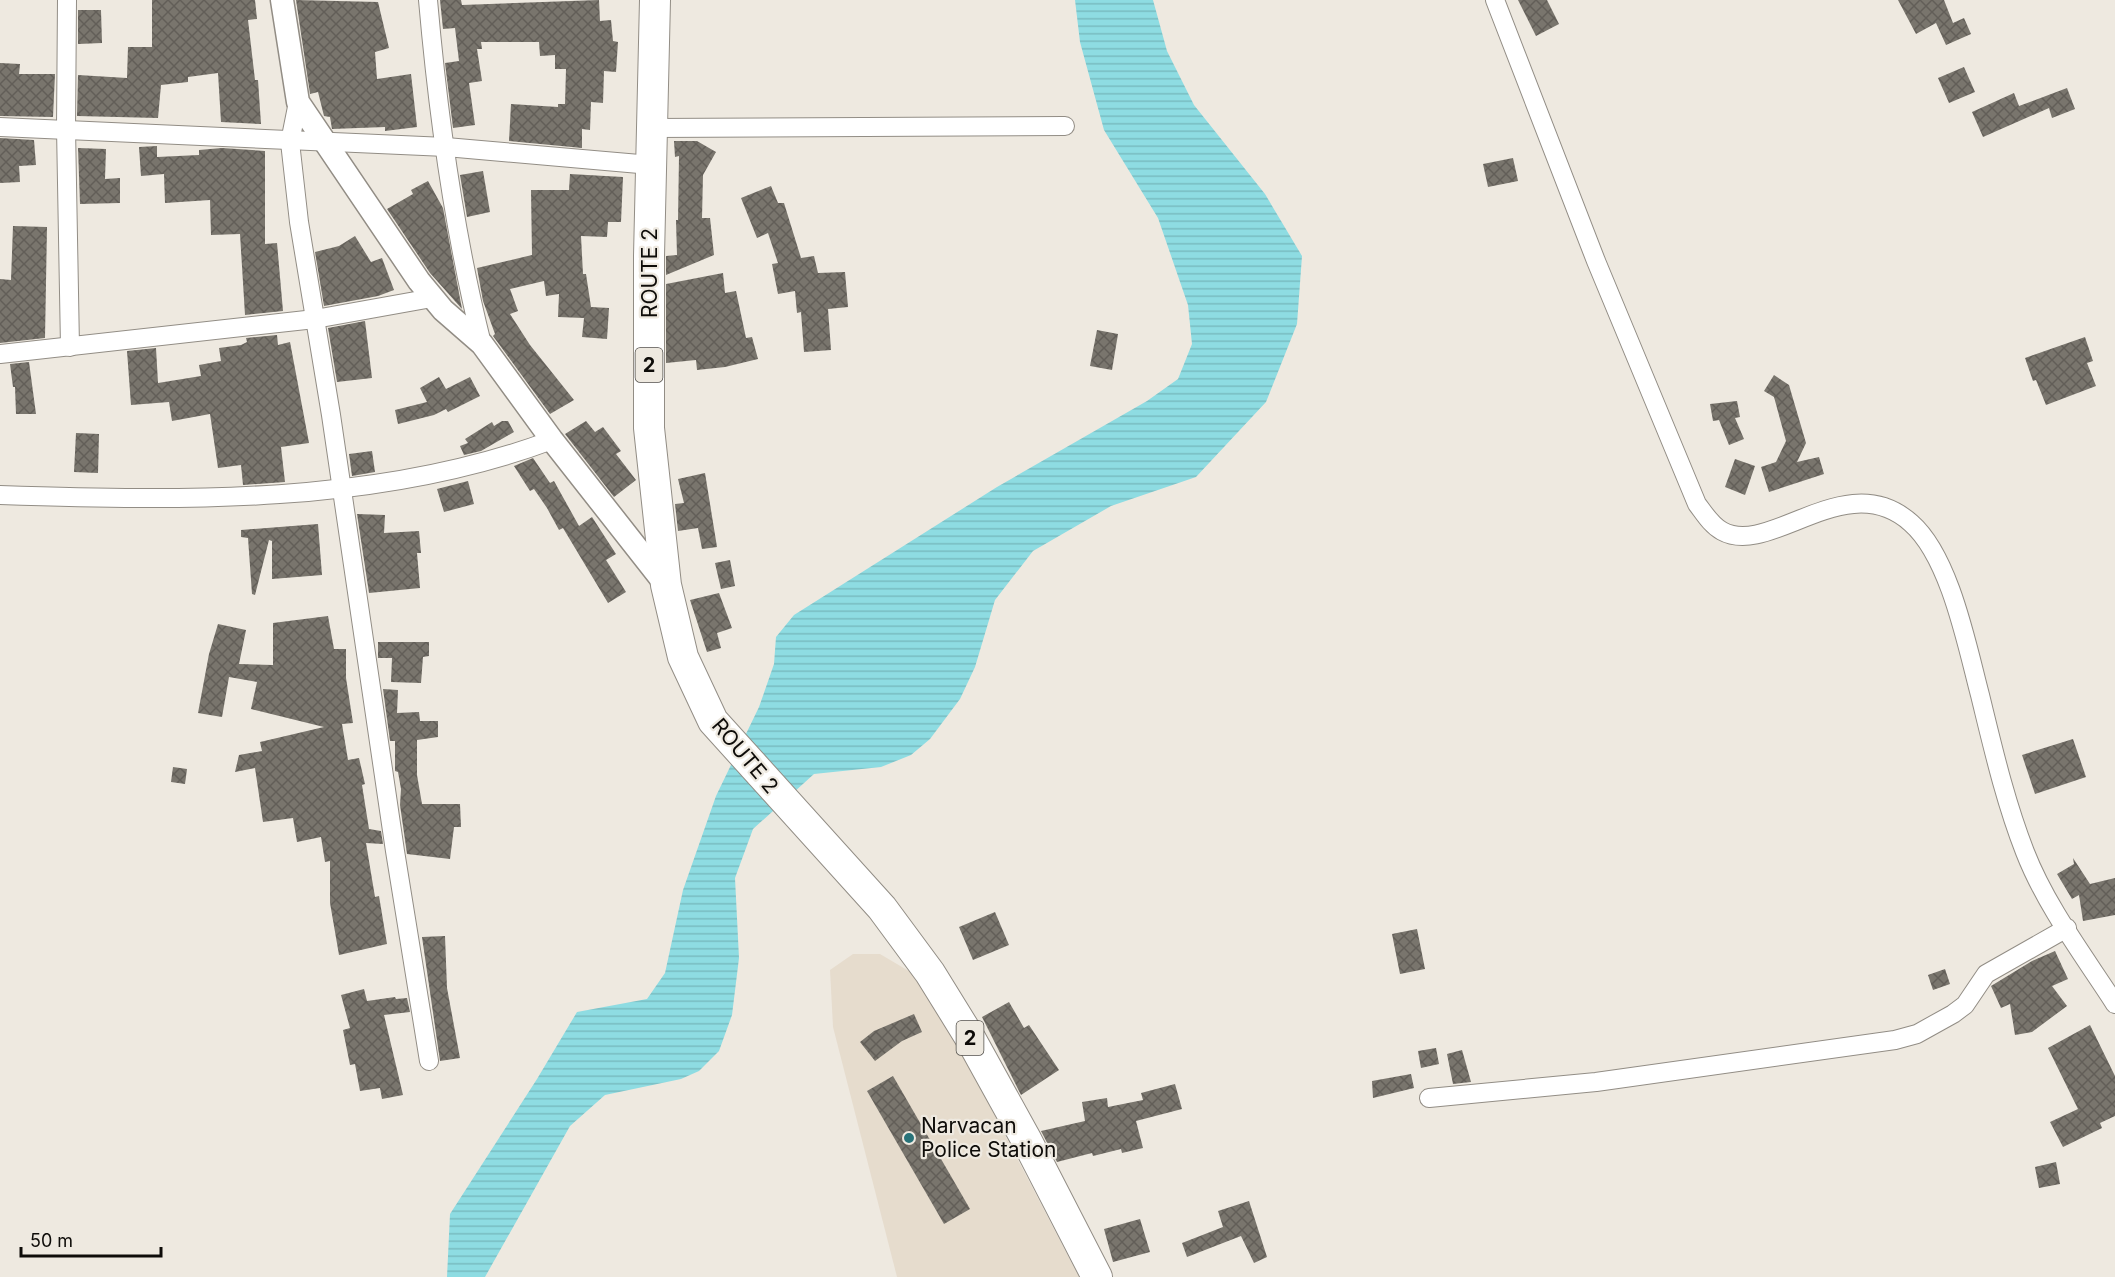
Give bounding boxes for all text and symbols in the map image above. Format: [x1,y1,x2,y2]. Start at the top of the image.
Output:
street label: ROUTE 2 [637,228,662,318]
road number: 2 [636,348,662,382]
street label: ROUTE 2 [707,713,784,798]
road number: 2 [956,1021,984,1055]
place label: Narvacan Police Station [921,1113,1056,1162]
marker: Narvacan Police Station [902,1131,916,1145]
scale bar [21,1220,160,1258]
text: 50 m [30,1230,73,1251]

